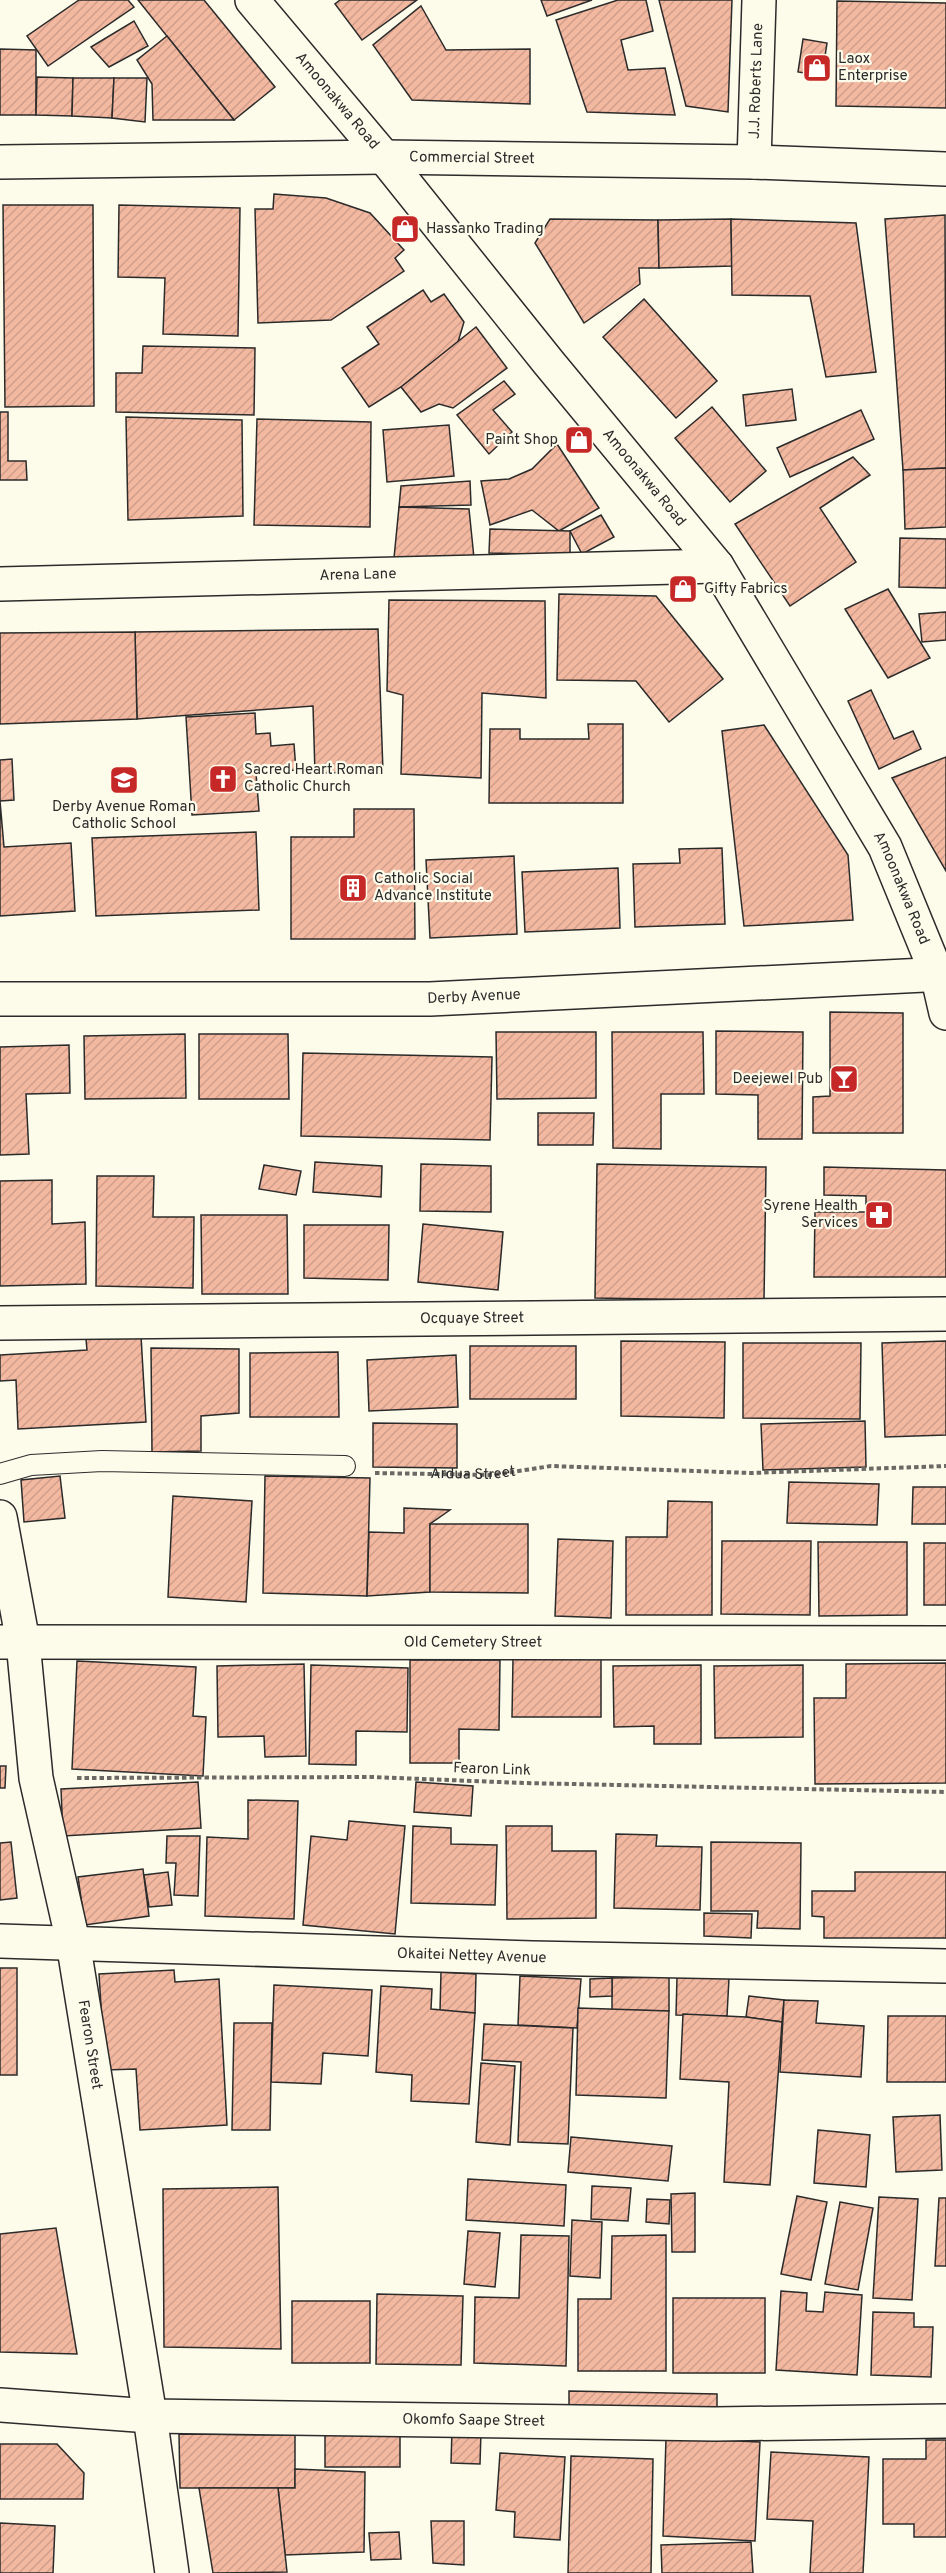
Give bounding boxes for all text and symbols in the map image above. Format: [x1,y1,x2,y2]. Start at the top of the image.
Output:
street label: J.J. Roberts Lane [745,23,768,139]
street label: Amoonakwa Road [291,49,383,153]
place label: Laox Enterprise [838,50,908,86]
shop icon: Laox Enterprise [801,52,833,84]
street label: Commercial Street [409,148,535,169]
shop icon: Hassanko Trading [389,213,421,245]
place label: Hassanko Trading [426,220,544,239]
shop icon: Paint Shop [563,424,595,456]
street label: Amoonakwa Road [598,425,690,530]
place label: Paint Shop [485,431,558,450]
street label: Arena Lane [319,565,397,585]
shop icon: Gifty Fabrics [667,573,699,605]
place label: Gifty Fabrics [704,580,788,599]
place label: Sacred Heart Roman Catholic Church [244,761,383,797]
church icon: Sacred Heart Roman Catholic Church [207,763,239,795]
school or university icon: Derby Avenue Roman Catholic School [108,764,140,796]
place label: Derby Avenue Roman Catholic School [52,798,196,834]
street label: Amoonakwa Road [868,828,933,947]
place label: Catholic Social Advance Institute [374,870,492,906]
building icon: Catholic Social Advance Institute [337,872,369,904]
street label: Derby Avenue [427,985,521,1009]
bar icon: Deejewel Pub [828,1063,860,1095]
place label: Deejewel Pub [733,1070,823,1089]
place label: Syrene Health Services [763,1197,858,1233]
pharmacy icon: Syrene Health Services [863,1199,895,1231]
street label: Ocquaye Street [420,1309,524,1329]
street label: Ardua Street [430,1462,517,1485]
street label: Old Cemetery Street [404,1633,542,1652]
street label: Fearon Link [453,1759,531,1781]
street label: Okaitei Nettey Avenue [397,1944,547,1968]
street label: Fearon Street [73,1999,106,2091]
street label: Okomfo Saape Street [402,2410,545,2431]

